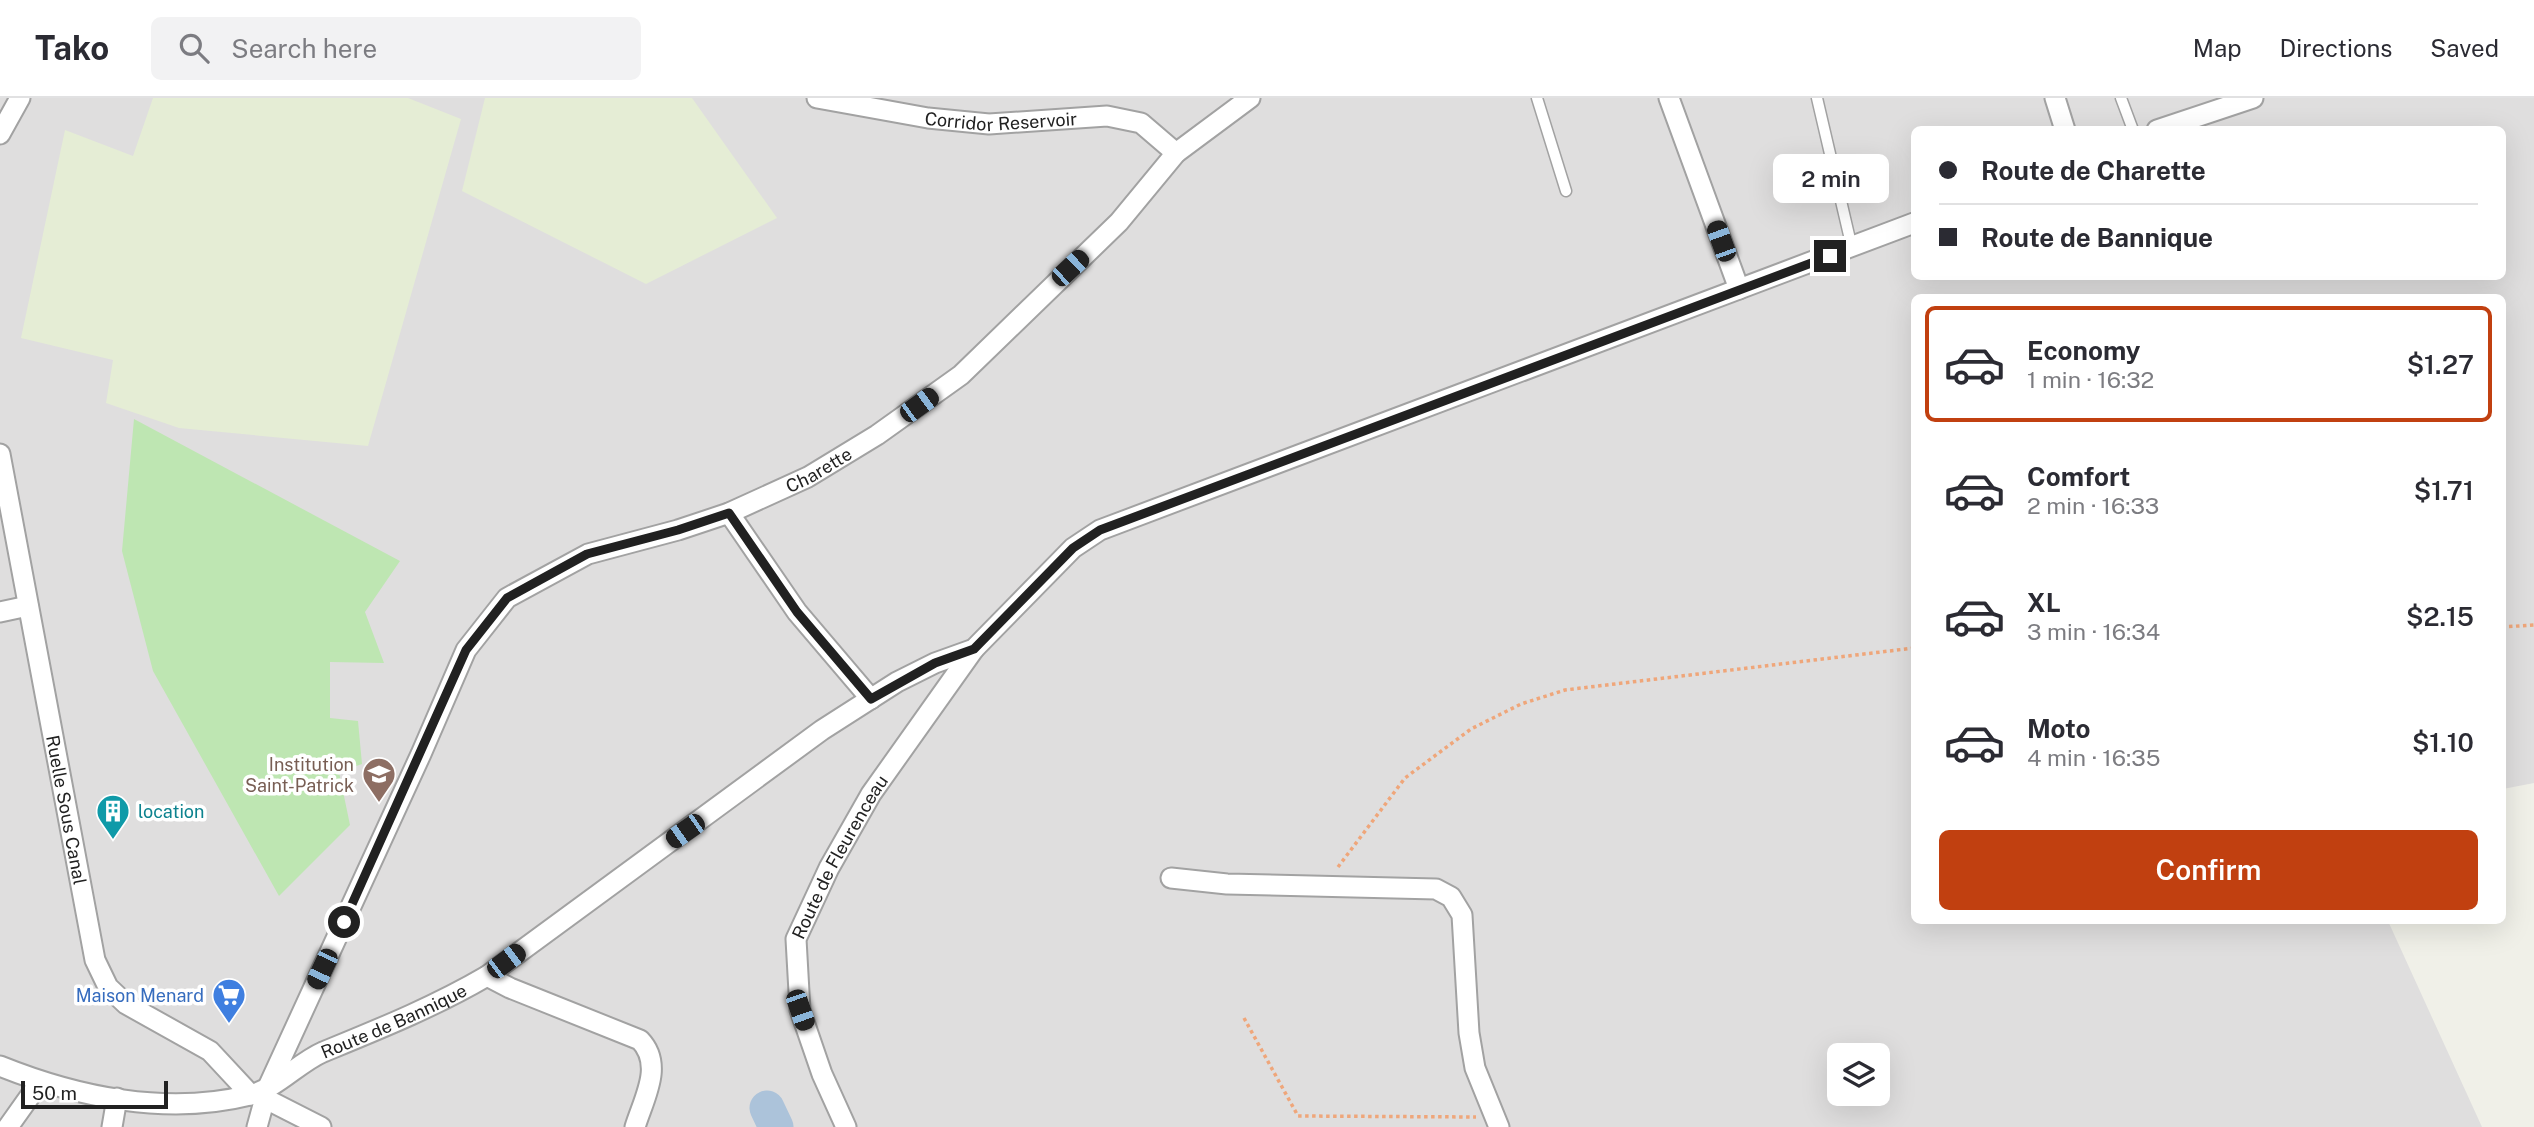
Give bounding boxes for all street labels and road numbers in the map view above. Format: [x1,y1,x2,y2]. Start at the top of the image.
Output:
street label: Corridor Reservoir [924,107,1078,135]
street label: Charette [782,443,855,496]
street label: Ruelle Sous Canal [43,733,91,886]
street label: Route de Fleurenceau [787,771,892,942]
street label: Route de Bannique [318,979,470,1062]

